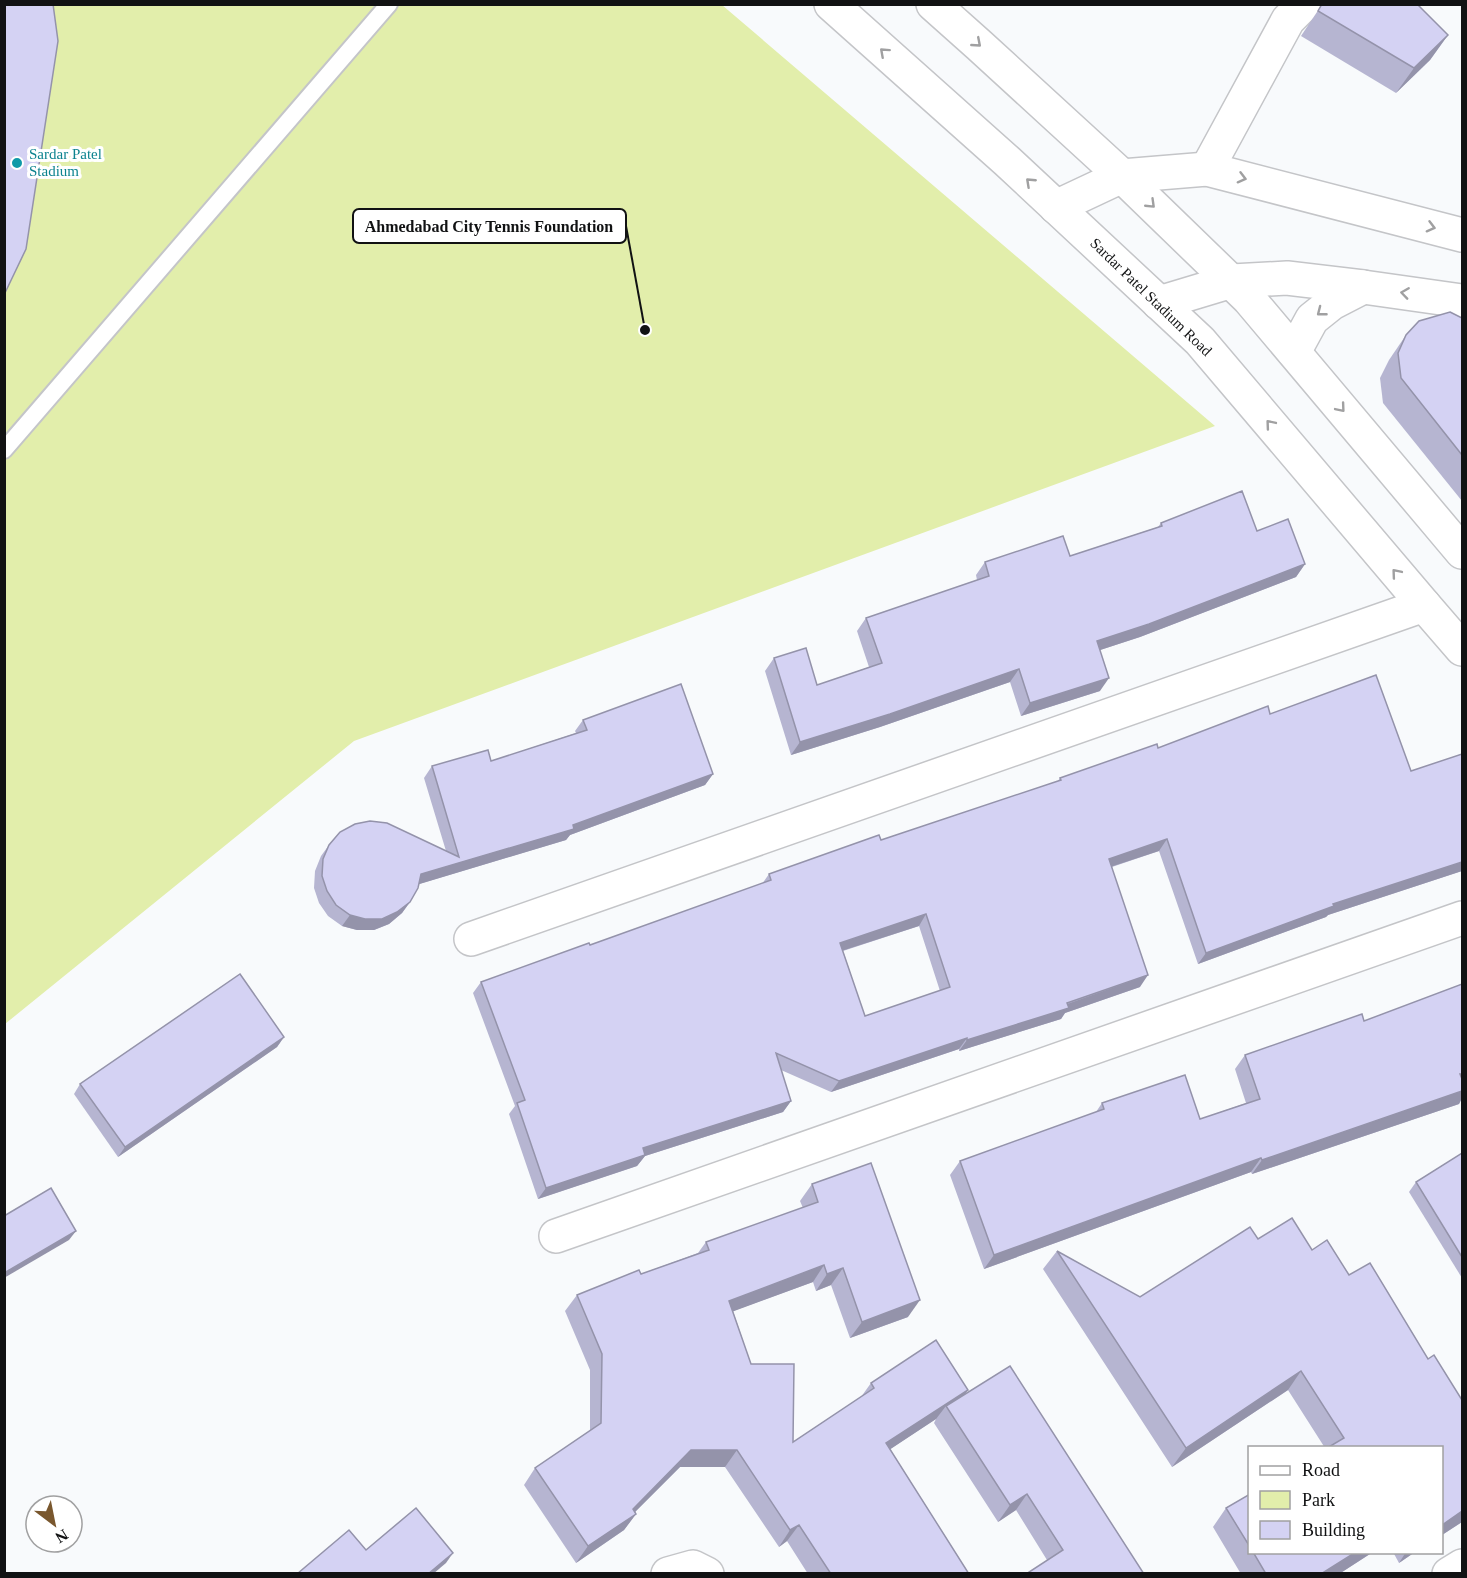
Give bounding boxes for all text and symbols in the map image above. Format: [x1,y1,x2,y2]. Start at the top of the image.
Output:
one-way arrow [970,36,981,47]
one-way arrow [880,48,891,59]
place label: Sardar Patel Stadium [29,146,102,179]
marker: Sardar Patel Stadium [10,156,24,170]
one-way arrow [1237,170,1247,183]
one-way arrow [1026,178,1036,189]
one-way arrow [1144,196,1155,207]
callout: Ahmedabad City Tennis Foundation [353,209,626,243]
text: Ahmedabad City Tennis Foundation [365,218,613,236]
one-way arrow [1425,219,1435,232]
street label: Sardar Patel Stadium Road [1087,235,1215,359]
one-way arrow [1400,287,1409,299]
one-way arrow [1317,304,1328,315]
one-way arrow [1334,401,1345,412]
one-way arrow [1267,420,1278,431]
one-way arrow [1393,569,1404,580]
legend [1248,1446,1443,1554]
text: Road [1302,1460,1340,1480]
text: Park [1302,1490,1335,1510]
north arrow [24,1494,84,1554]
text: Building [1302,1520,1365,1540]
text: N [52,1526,71,1547]

